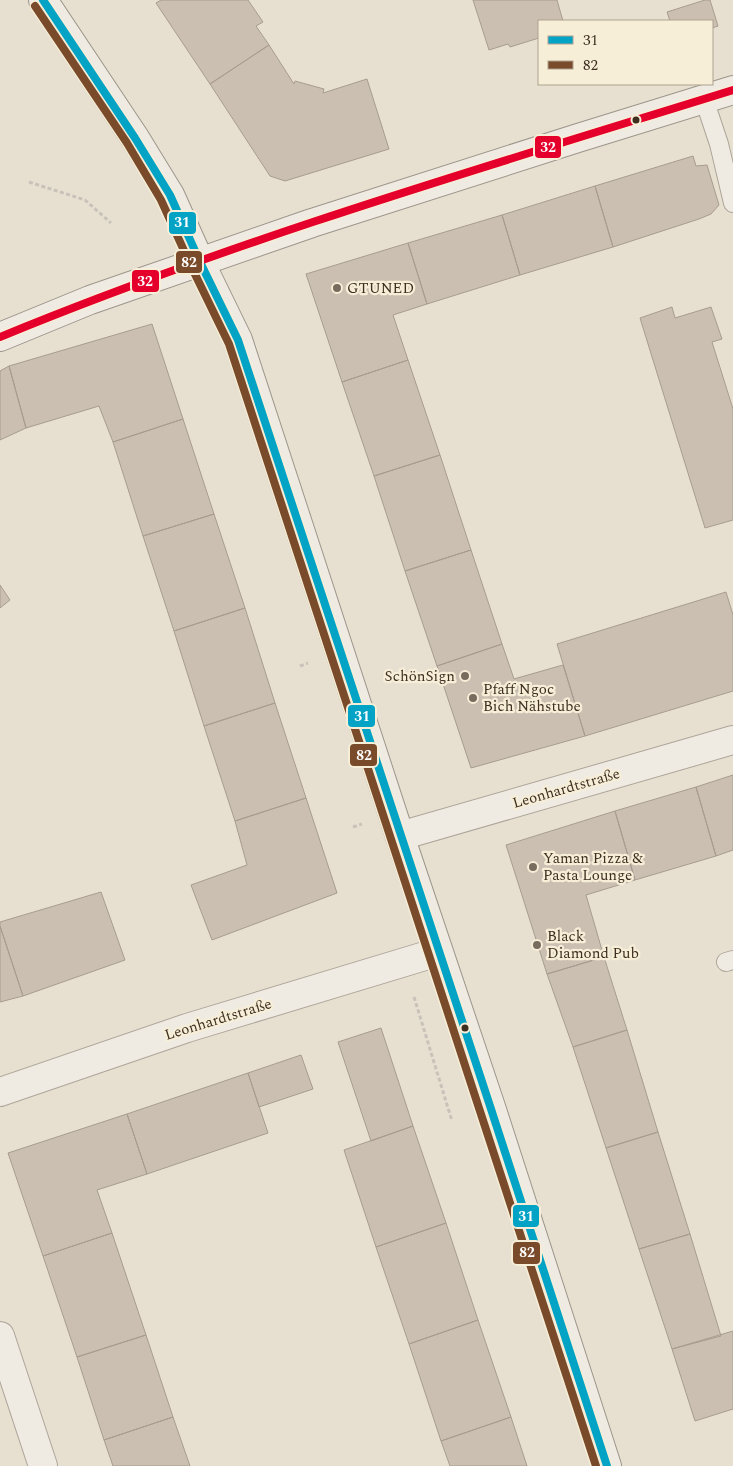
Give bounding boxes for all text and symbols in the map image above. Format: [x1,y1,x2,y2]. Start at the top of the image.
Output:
legend [538,20,713,85]
text: 31 [583,29,598,52]
text: 82 [583,54,598,77]
unlabelled marker [631,115,641,125]
line badge: 32 [534,135,562,159]
text: 32 [540,137,556,158]
line badge: 31 [168,211,197,235]
text: 31 [174,212,190,233]
line badge: 82 [175,250,203,274]
text: 82 [181,252,197,273]
line badge: 32 [131,269,160,293]
text: 32 [137,271,153,292]
place label: GTUNED [347,277,414,300]
marker: GTUNED [331,282,343,294]
place label: SchönSign [385,665,455,688]
marker: SchönSign [459,670,471,682]
place label: Pfaff Ngoc Bich Nähstube [483,678,581,718]
marker: Pfaff Ngoc Bich Nähstube [467,692,479,704]
line badge: 31 [347,704,376,728]
text: 31 [354,706,370,727]
line badge: 82 [349,743,378,767]
text: 82 [356,745,372,766]
street label: Leonhardtstraße [510,762,623,815]
place label: Yaman Pizza & Pasta Lounge [543,847,644,887]
marker: Yaman Pizza & Pasta Lounge [527,861,539,873]
place label: Black Diamond Pub [547,925,639,965]
marker: Black Diamond Pub [531,939,543,951]
street label: Leonhardtstraße [162,992,274,1047]
unlabelled marker [460,1023,470,1033]
line badge: 31 [512,1204,540,1228]
text: 31 [518,1206,534,1227]
line badge: 82 [512,1241,541,1265]
text: 82 [519,1242,535,1263]

